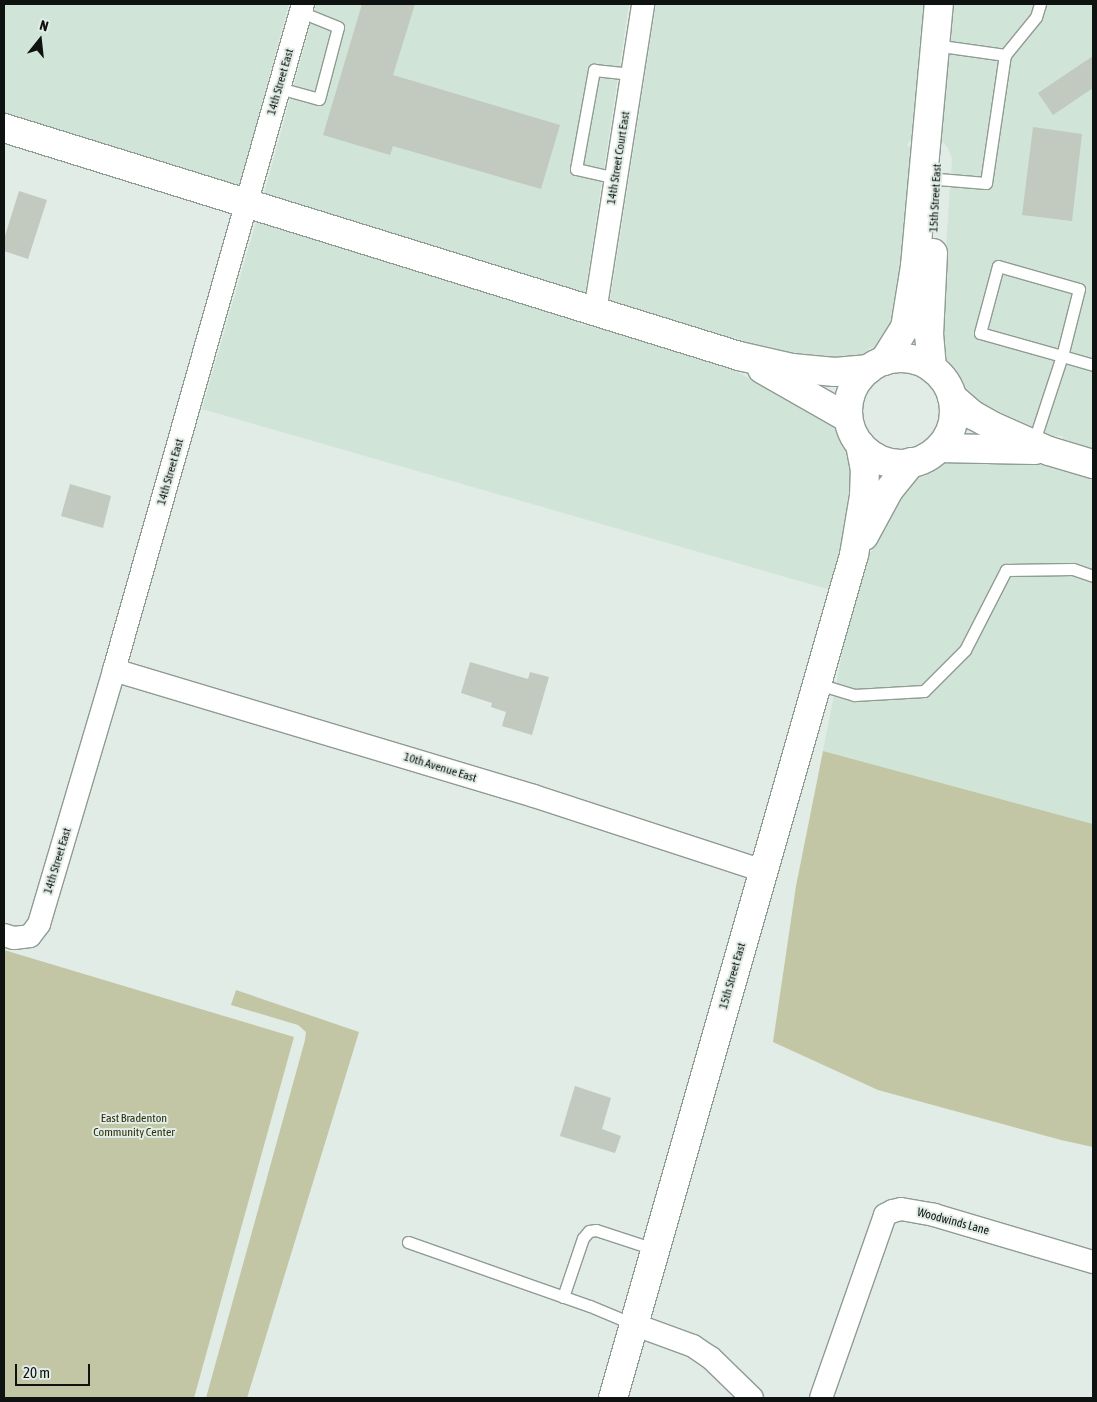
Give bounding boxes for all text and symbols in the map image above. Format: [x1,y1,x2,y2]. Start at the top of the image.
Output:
north arrow [15,15,65,65]
text: N [38,17,50,34]
street label: 14th Street East [265,47,297,117]
street label: 14th Street Court East [605,110,633,206]
street label: 15th Street East [927,163,945,233]
street label: 14th Street East [155,437,187,507]
street label: 10th Avenue East [402,750,478,786]
street label: 14th Street East [41,826,75,896]
street label: 15th Street East [717,941,749,1011]
park label: East Bradenton Community Center [93,1112,175,1140]
street label: Woodwinds Lane [915,1205,991,1239]
scale bar [18,1354,92,1386]
text: 20 m [23,1364,50,1381]

